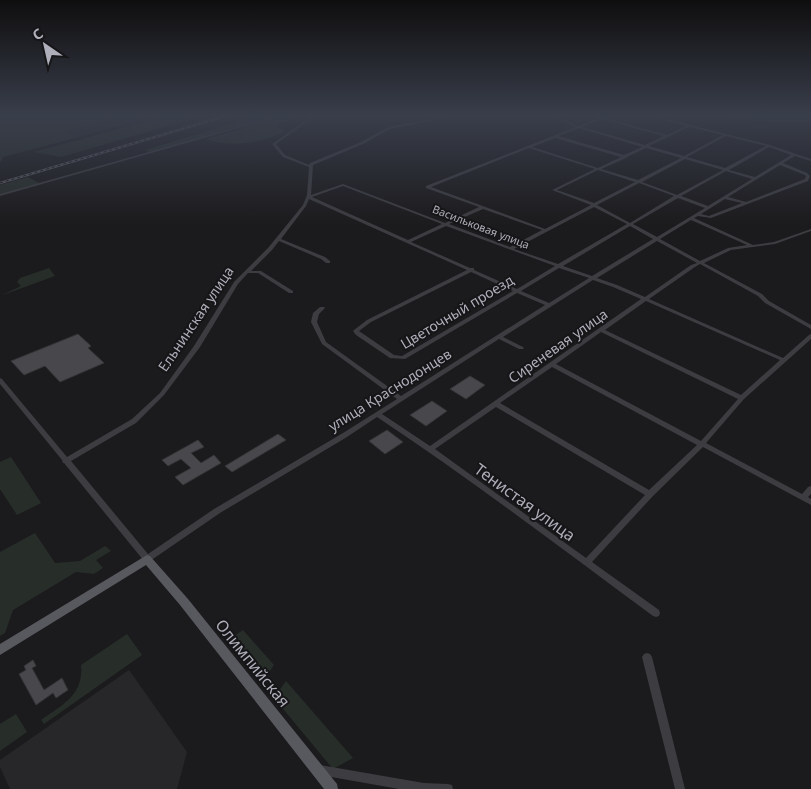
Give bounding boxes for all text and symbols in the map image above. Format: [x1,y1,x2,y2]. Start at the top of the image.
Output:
north arrow [20,20,70,70]
text: С [28,23,47,44]
street label: Васильковая улица [430,201,532,252]
street label: Ельнинская улица [153,263,238,375]
street label: Цветочный проезд [397,270,517,353]
street label: Сиреневая улица [504,304,611,387]
street label: улица Краснодонцев [325,344,455,435]
street label: Тенистая улица [470,458,580,546]
street label: Олимпийская [211,614,295,712]

